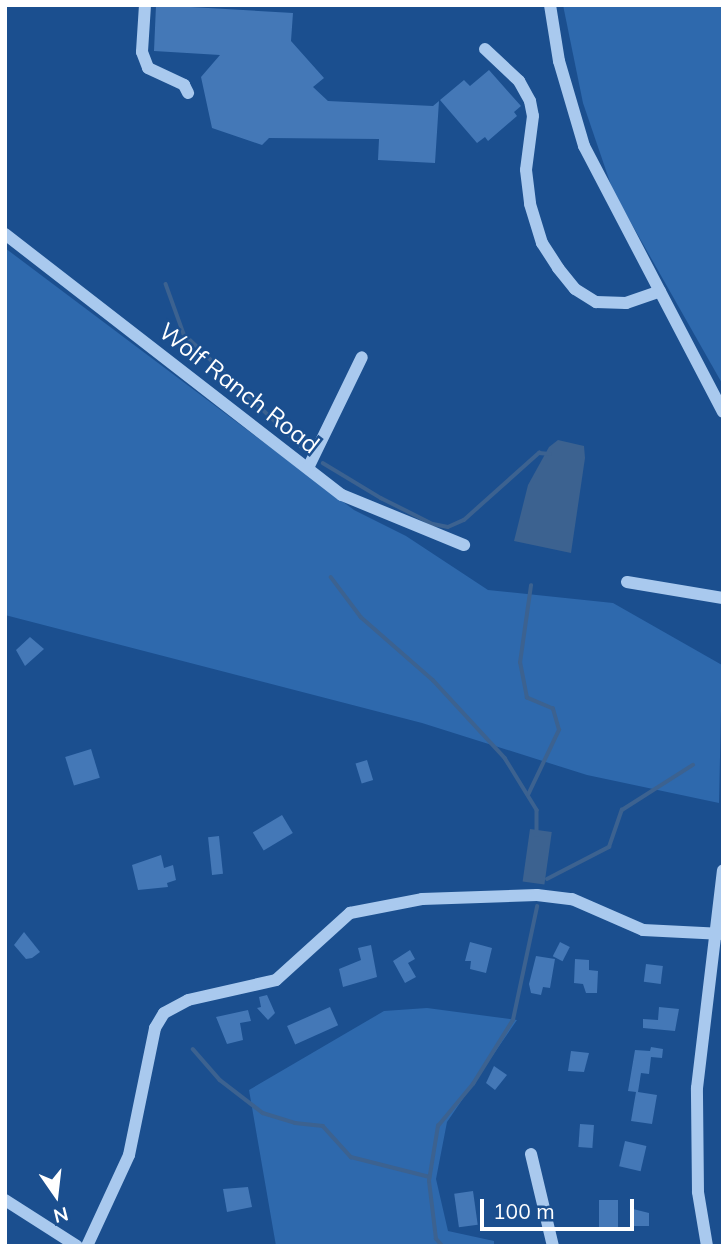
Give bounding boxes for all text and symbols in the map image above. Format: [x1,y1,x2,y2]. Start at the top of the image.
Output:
street label: Wolf Ranch Road [153,317,325,459]
north arrow [21,1160,91,1230]
scale bar [483,1184,637,1228]
text: 100 m [493,1198,555,1224]
text: N [51,1202,71,1229]

